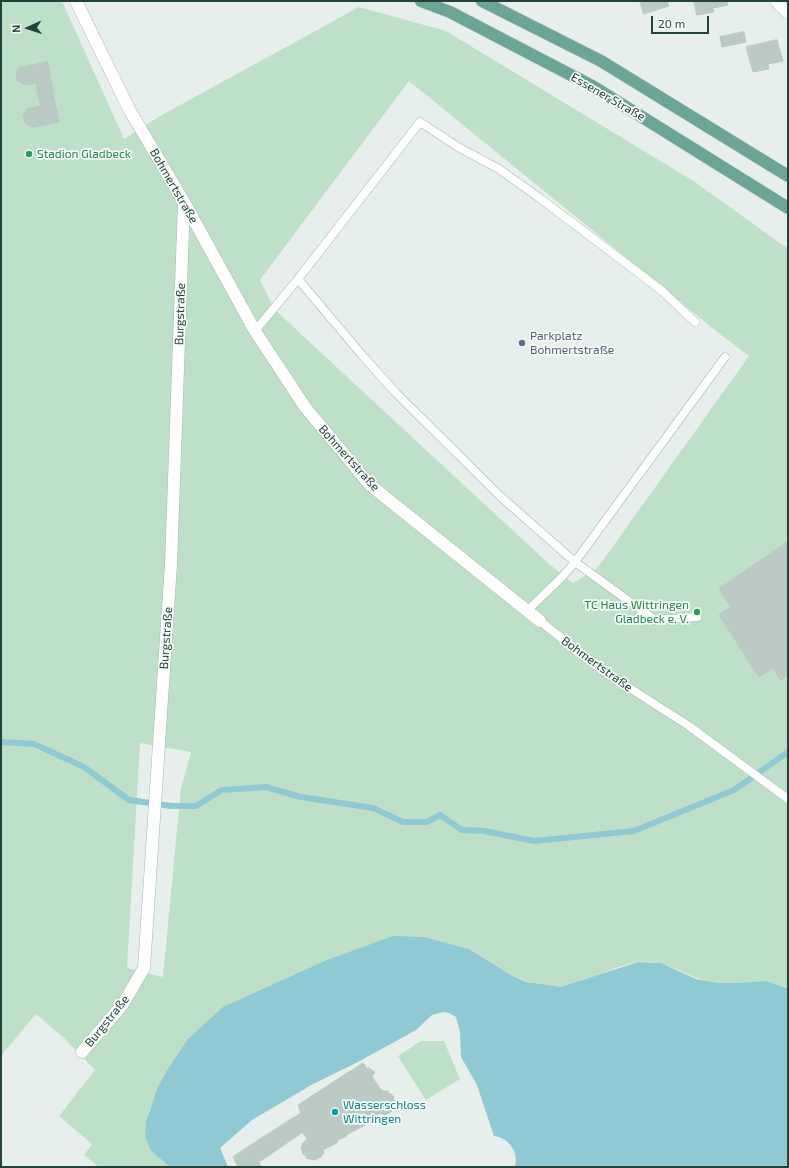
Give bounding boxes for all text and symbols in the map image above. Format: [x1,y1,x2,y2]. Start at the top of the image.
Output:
north arrow [8,8,48,48]
scale bar [653,8,711,34]
text: 20 m [658,16,685,30]
text: N [9,24,22,33]
street label: Essener Straße [568,70,648,124]
street label: Bohmertstraße [147,146,201,226]
place label: Stadion Gladbeck [37,147,131,161]
marker: Stadion Gladbeck [24,149,34,159]
street label: Burgstraße [172,283,188,345]
place label: Parkplatz Bohmertstraße [530,329,614,357]
marker: Parkplatz Bohmertstraße [517,338,527,348]
street label: Bohmertstraße [315,422,383,494]
place label: TC Haus Wittringen Gladbeck e. V. [584,598,689,626]
street label: Burgstraße [157,606,175,670]
marker: TC Haus Wittringen Gladbeck e. V. [692,607,702,617]
street label: Bohmertstraße [559,633,635,695]
street label: Burgstraße [82,992,132,1050]
place label: Wasserschloss Wittringen [343,1098,426,1126]
marker: Wasserschloss Wittringen [330,1107,340,1117]

